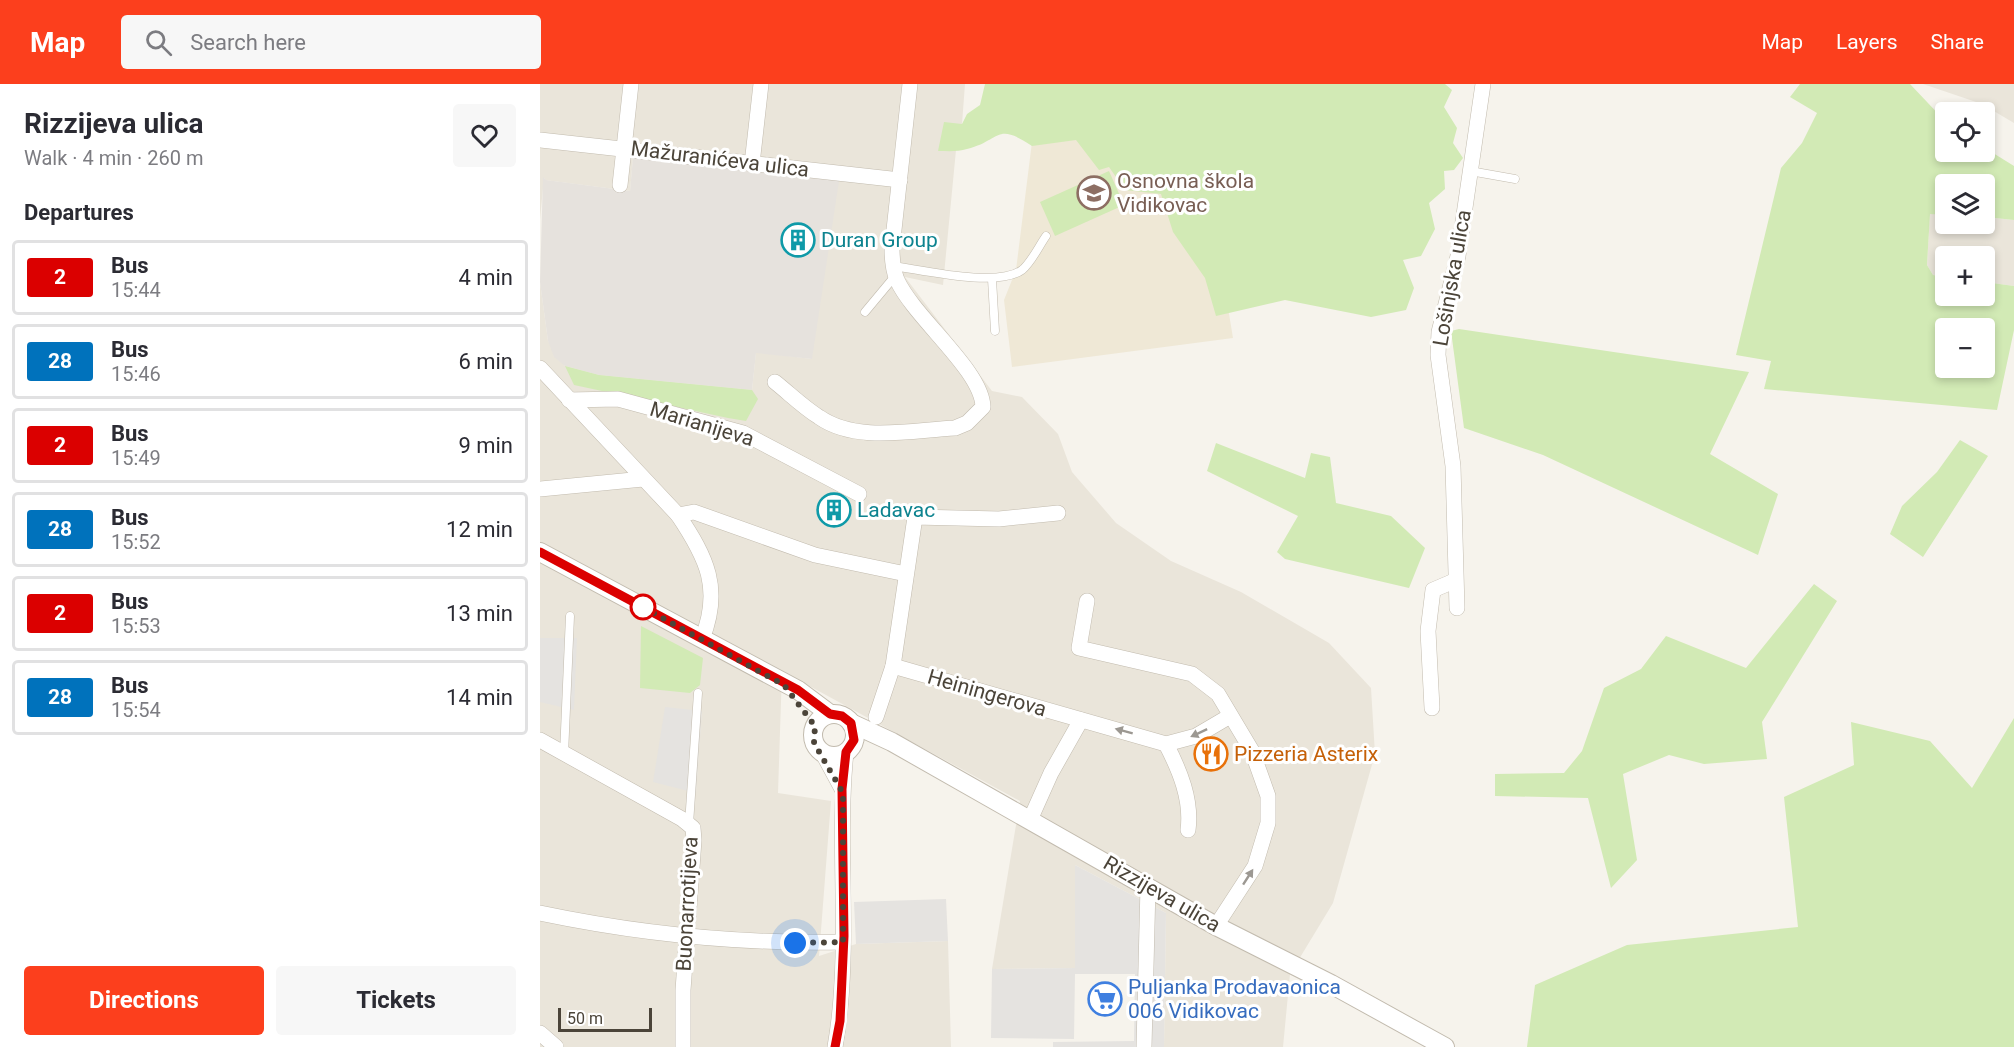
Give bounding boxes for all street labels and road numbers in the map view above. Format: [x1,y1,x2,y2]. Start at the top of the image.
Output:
street label: Mažuranićeva ulica [629,136,811,182]
street label: Lošinjska ulica [1428,208,1476,348]
street label: Marianijeva [647,397,757,451]
street label: Heiningerova [925,665,1049,721]
street label: Buonarrotijeva [671,836,703,972]
street label: Rizzijeva ulica [1099,851,1225,937]

